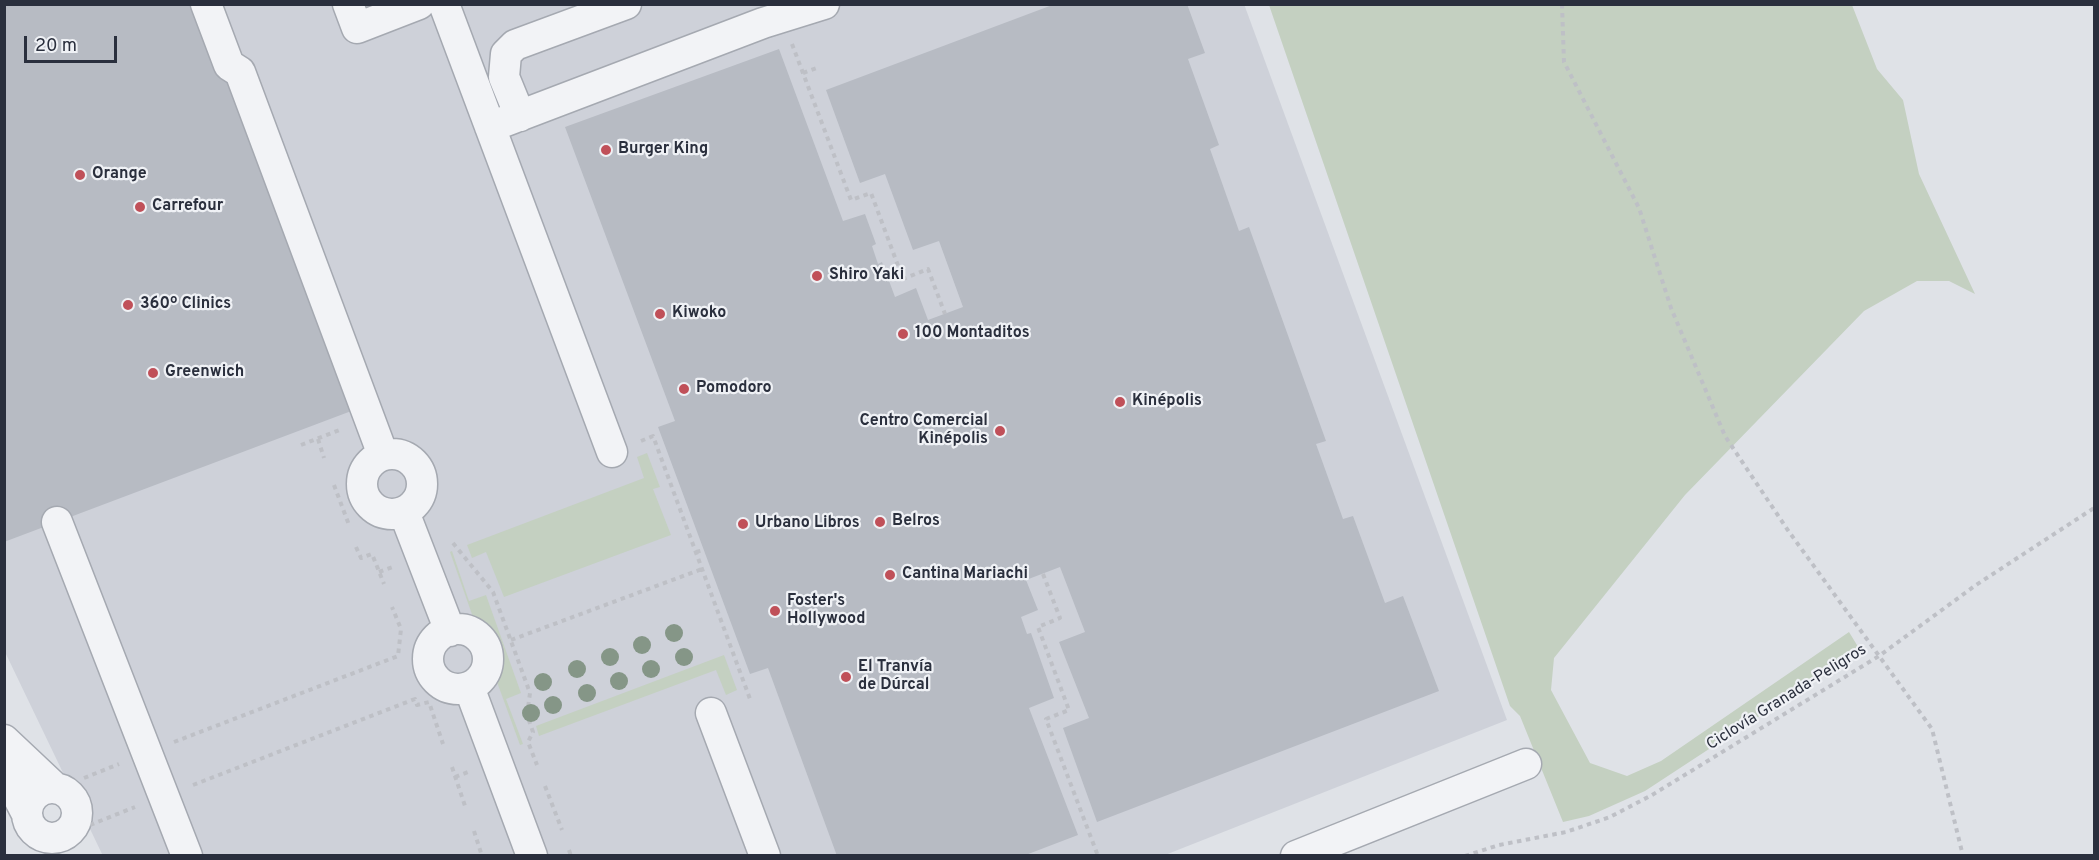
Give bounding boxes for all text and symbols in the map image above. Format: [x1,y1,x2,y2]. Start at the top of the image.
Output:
scale bar [27,24,120,62]
text: 20 m [35,35,77,58]
place label: Burger King [618,140,708,160]
marker: Burger King [599,143,613,157]
place label: Orange [92,165,147,185]
marker: Orange [73,168,87,182]
place label: Carrefour [152,197,223,217]
marker: Carrefour [133,200,147,214]
place label: Shiro Yaki [829,266,904,286]
marker: Shiro Yaki [810,269,824,283]
place label: 360º Clinics [140,295,231,315]
marker: 360º Clinics [121,298,135,312]
place label: Kiwoko [672,304,726,324]
marker: Kiwoko [653,307,667,321]
place label: 100 Montaditos [915,324,1030,344]
marker: 100 Montaditos [896,327,910,341]
place label: Greenwich [165,363,244,383]
marker: Greenwich [146,366,160,380]
place label: Pomodoro [696,379,772,399]
marker: Pomodoro [677,382,691,396]
place label: Kinépolis [1132,392,1202,412]
marker: Kinépolis [1113,395,1127,409]
place label: Centro Comercial Kinépolis [860,412,988,450]
marker: Centro Comercial Kinépolis [993,424,1007,438]
place label: Belros [892,512,940,532]
place label: Urbano Libros [755,514,860,534]
marker: Belros [873,515,887,529]
marker: Urbano Libros [736,517,750,531]
place label: Cantina Mariachi [902,565,1028,585]
marker: Cantina Mariachi [883,568,897,582]
place label: Foster's Hollywood [787,592,865,630]
marker: Foster's Hollywood [768,604,782,618]
street label: Ciclovía Granada-Peligros [1703,641,1871,755]
place label: El Tranvía de Dúrcal [858,658,932,696]
marker: El Tranvía de Dúrcal [839,670,853,684]

